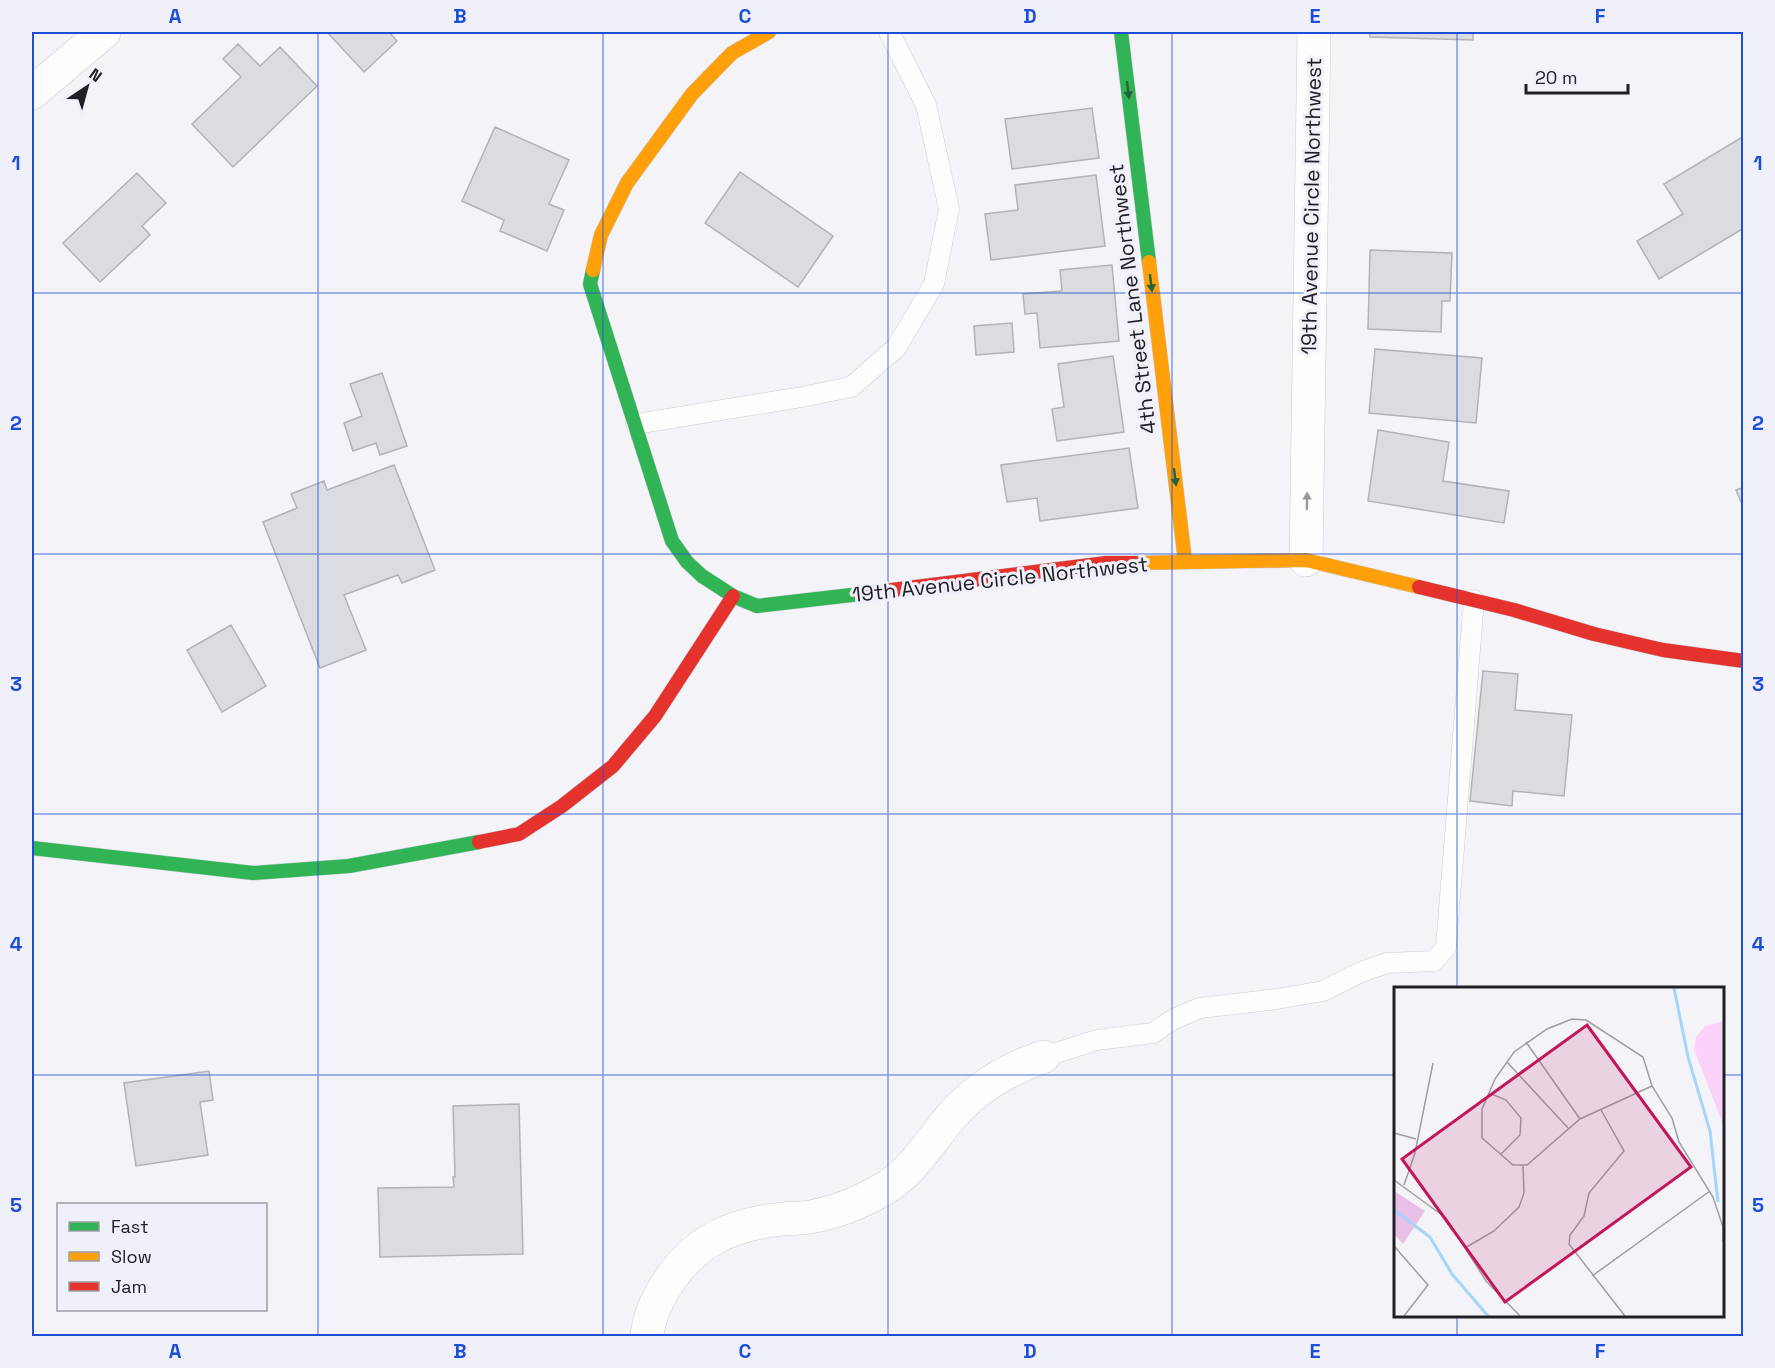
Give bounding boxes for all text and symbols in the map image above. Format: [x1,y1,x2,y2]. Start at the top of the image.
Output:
text: A [169,3,182,29]
text: B [453,3,467,29]
text: C [739,3,752,29]
text: D [1023,3,1037,29]
text: E [1309,3,1321,29]
text: F [1595,3,1606,29]
north arrow [57,57,117,117]
street label: 19th Avenue Circle Northwest [1295,57,1327,355]
scale bar [1526,57,1628,95]
text: N [85,64,106,87]
text: 20 m [1535,66,1578,89]
one-way arrow [1123,80,1133,99]
text: 1 [11,150,21,176]
text: 1 [1753,150,1763,176]
street label: 4th Street Lane Northwest [1102,163,1162,435]
one-way arrow [1147,274,1156,293]
text: 2 [10,410,22,436]
text: 2 [1752,410,1764,436]
one-way arrow [1170,467,1180,486]
one-way arrow [1302,492,1312,511]
street label: 19th Avenue Circle Northwest [851,550,1149,608]
text: 3 [10,671,22,697]
text: 3 [1752,671,1764,697]
text: 4 [10,931,23,957]
text: 4 [1752,931,1765,957]
inset map [1394,987,1724,1317]
text: 5 [10,1192,22,1218]
text: 5 [1752,1192,1764,1218]
legend [57,1203,267,1311]
text: Fast [111,1215,148,1238]
text: Slow [111,1245,152,1268]
text: Jam [111,1275,147,1298]
text: A [169,1338,182,1364]
text: B [453,1338,467,1364]
text: C [739,1338,752,1364]
text: D [1023,1338,1037,1364]
text: E [1309,1338,1321,1364]
text: F [1595,1338,1606,1364]

